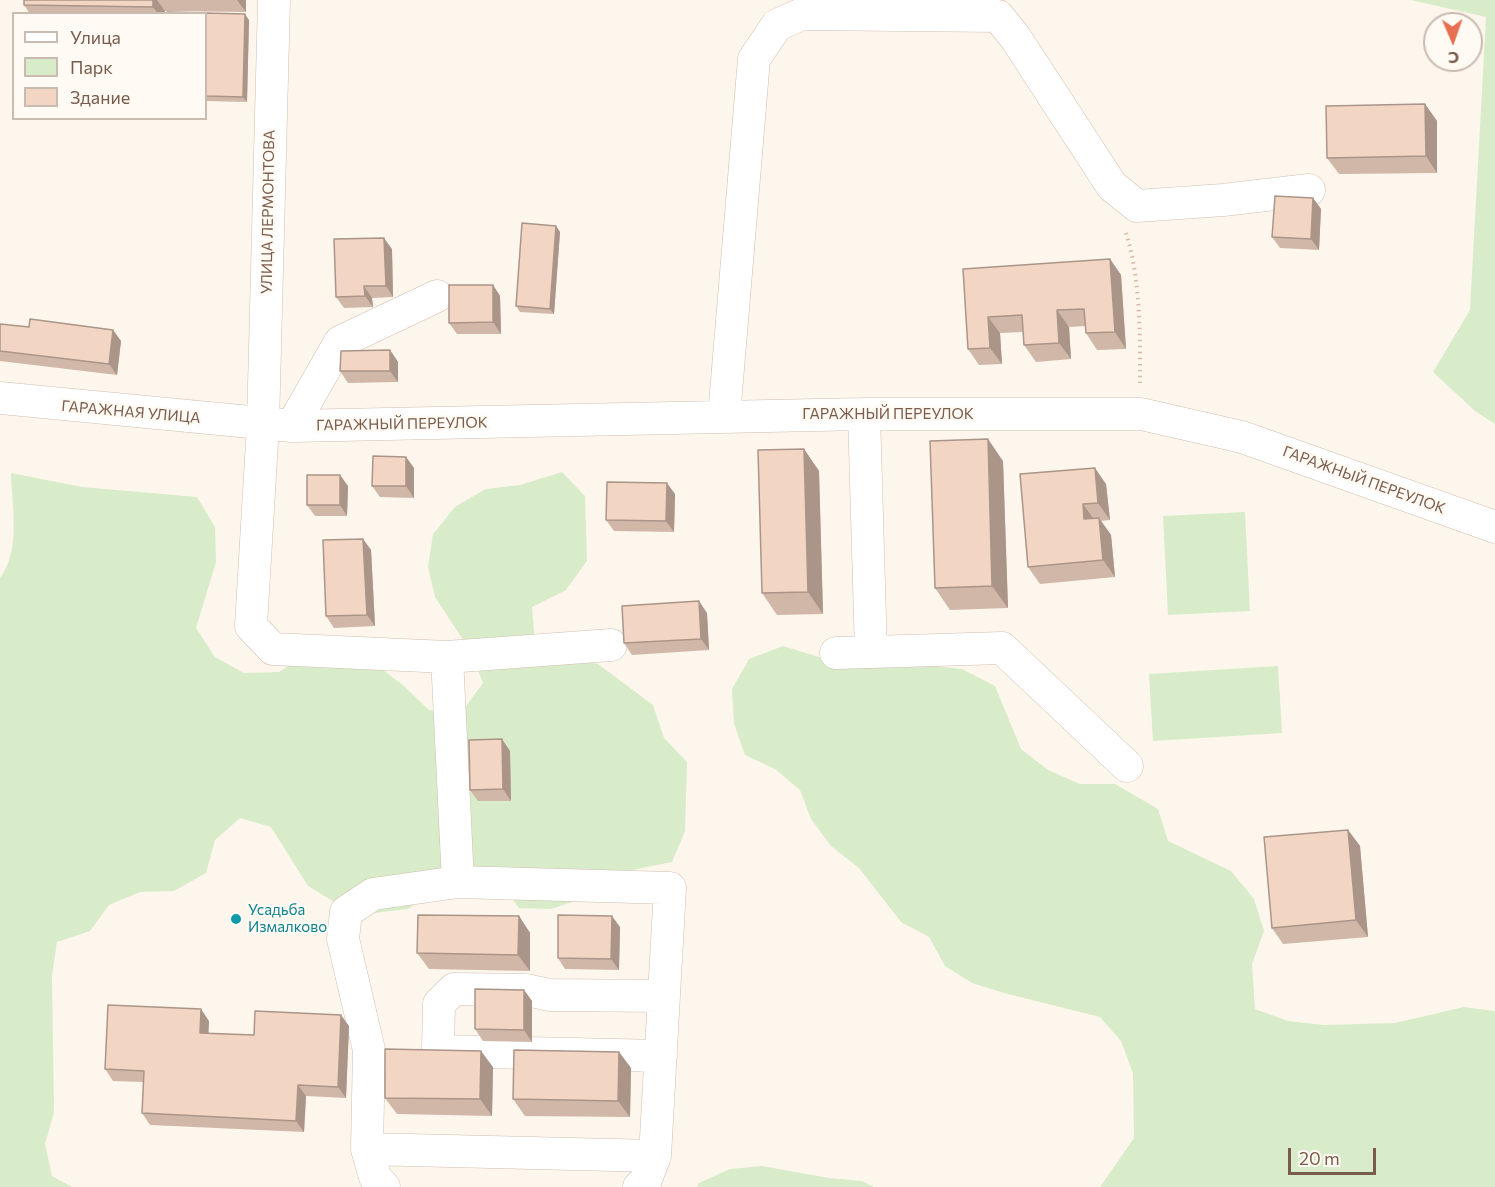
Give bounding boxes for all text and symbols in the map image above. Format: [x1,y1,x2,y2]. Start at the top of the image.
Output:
legend [12,12,207,120]
north arrow [1423,12,1483,72]
text: Улица [70,26,121,48]
text: С [1448,49,1459,68]
text: Парк [70,56,113,78]
text: Здание [70,86,130,108]
street label: УЛИЦА ЛЕРМОНТОВА [258,130,278,294]
street label: ГАРАЖНАЯ УЛИЦА [61,397,201,427]
street label: ГАРАЖНЫЙ ПЕРЕУЛОК [802,405,974,423]
street label: ГАРАЖНЫЙ ПЕРЕУЛОК [316,414,488,434]
street label: ГАРАЖНЫЙ ПЕРЕУЛОК [1280,442,1448,518]
place label: Усадьба Измалково [248,901,327,936]
marker: Усадьба Измалково [229,912,243,926]
scale bar [1291,1136,1380,1174]
text: 20 m [1299,1147,1340,1169]

